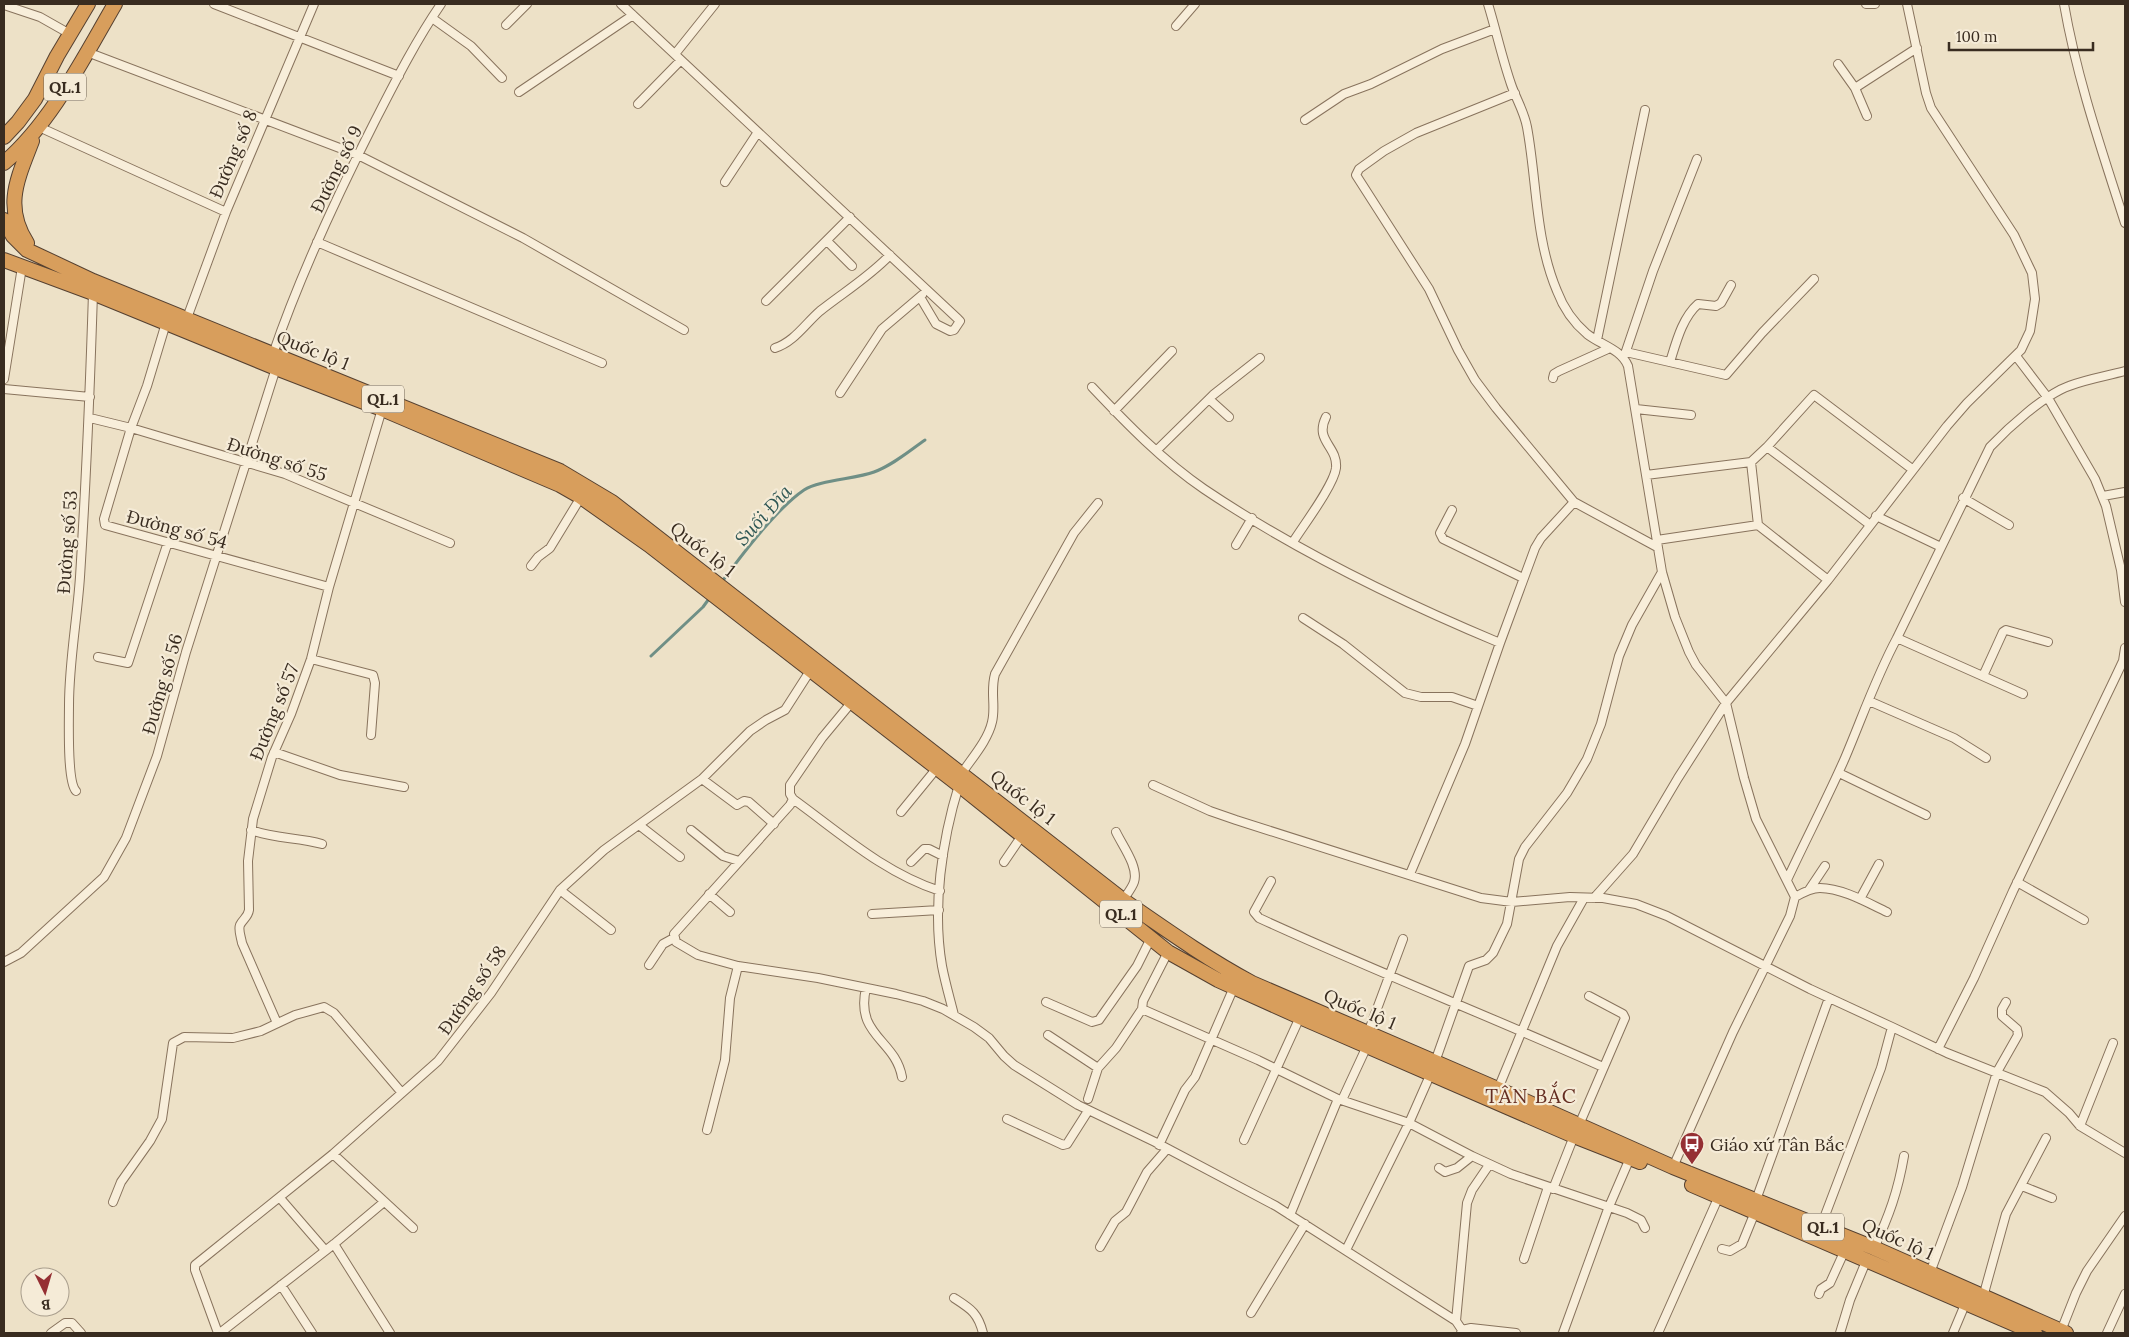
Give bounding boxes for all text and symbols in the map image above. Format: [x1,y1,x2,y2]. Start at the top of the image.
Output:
scale bar [1949,20,2093,52]
text: 100 m [1956,27,1997,46]
road number: QL.1 [44,74,86,100]
street label: Đường số 8 [204,106,262,202]
street label: Đường số 9 [305,122,367,216]
street label: Quốc lộ 1 [273,325,353,375]
road number: QL.1 [362,386,404,412]
street label: Đường số 55 [224,432,330,486]
water label: Suối Đĩa [729,479,797,550]
street label: Đường số 53 [52,489,82,595]
street label: Đường số 54 [124,505,230,554]
street label: Quốc lộ 1 [666,516,740,582]
street label: Đường số 56 [137,631,187,737]
street label: Đường số 57 [244,660,304,764]
street label: Quốc lộ 1 [986,764,1060,830]
road number: QL.1 [1100,901,1142,928]
street label: Đường số 58 [433,941,511,1039]
street label: Quốc lộ 1 [1320,983,1400,1035]
district label: TÂN BẮC [1485,1081,1577,1108]
bus stop icon: Giáo xứ Tân Bắc [1679,1131,1705,1165]
place label: Giáo xứ Tân Bắc [1710,1133,1844,1156]
street label: Quốc lộ 1 [1858,1213,1938,1265]
road number: QL.1 [1802,1214,1844,1240]
north arrow [20,1267,70,1317]
text: B [41,1296,52,1314]

